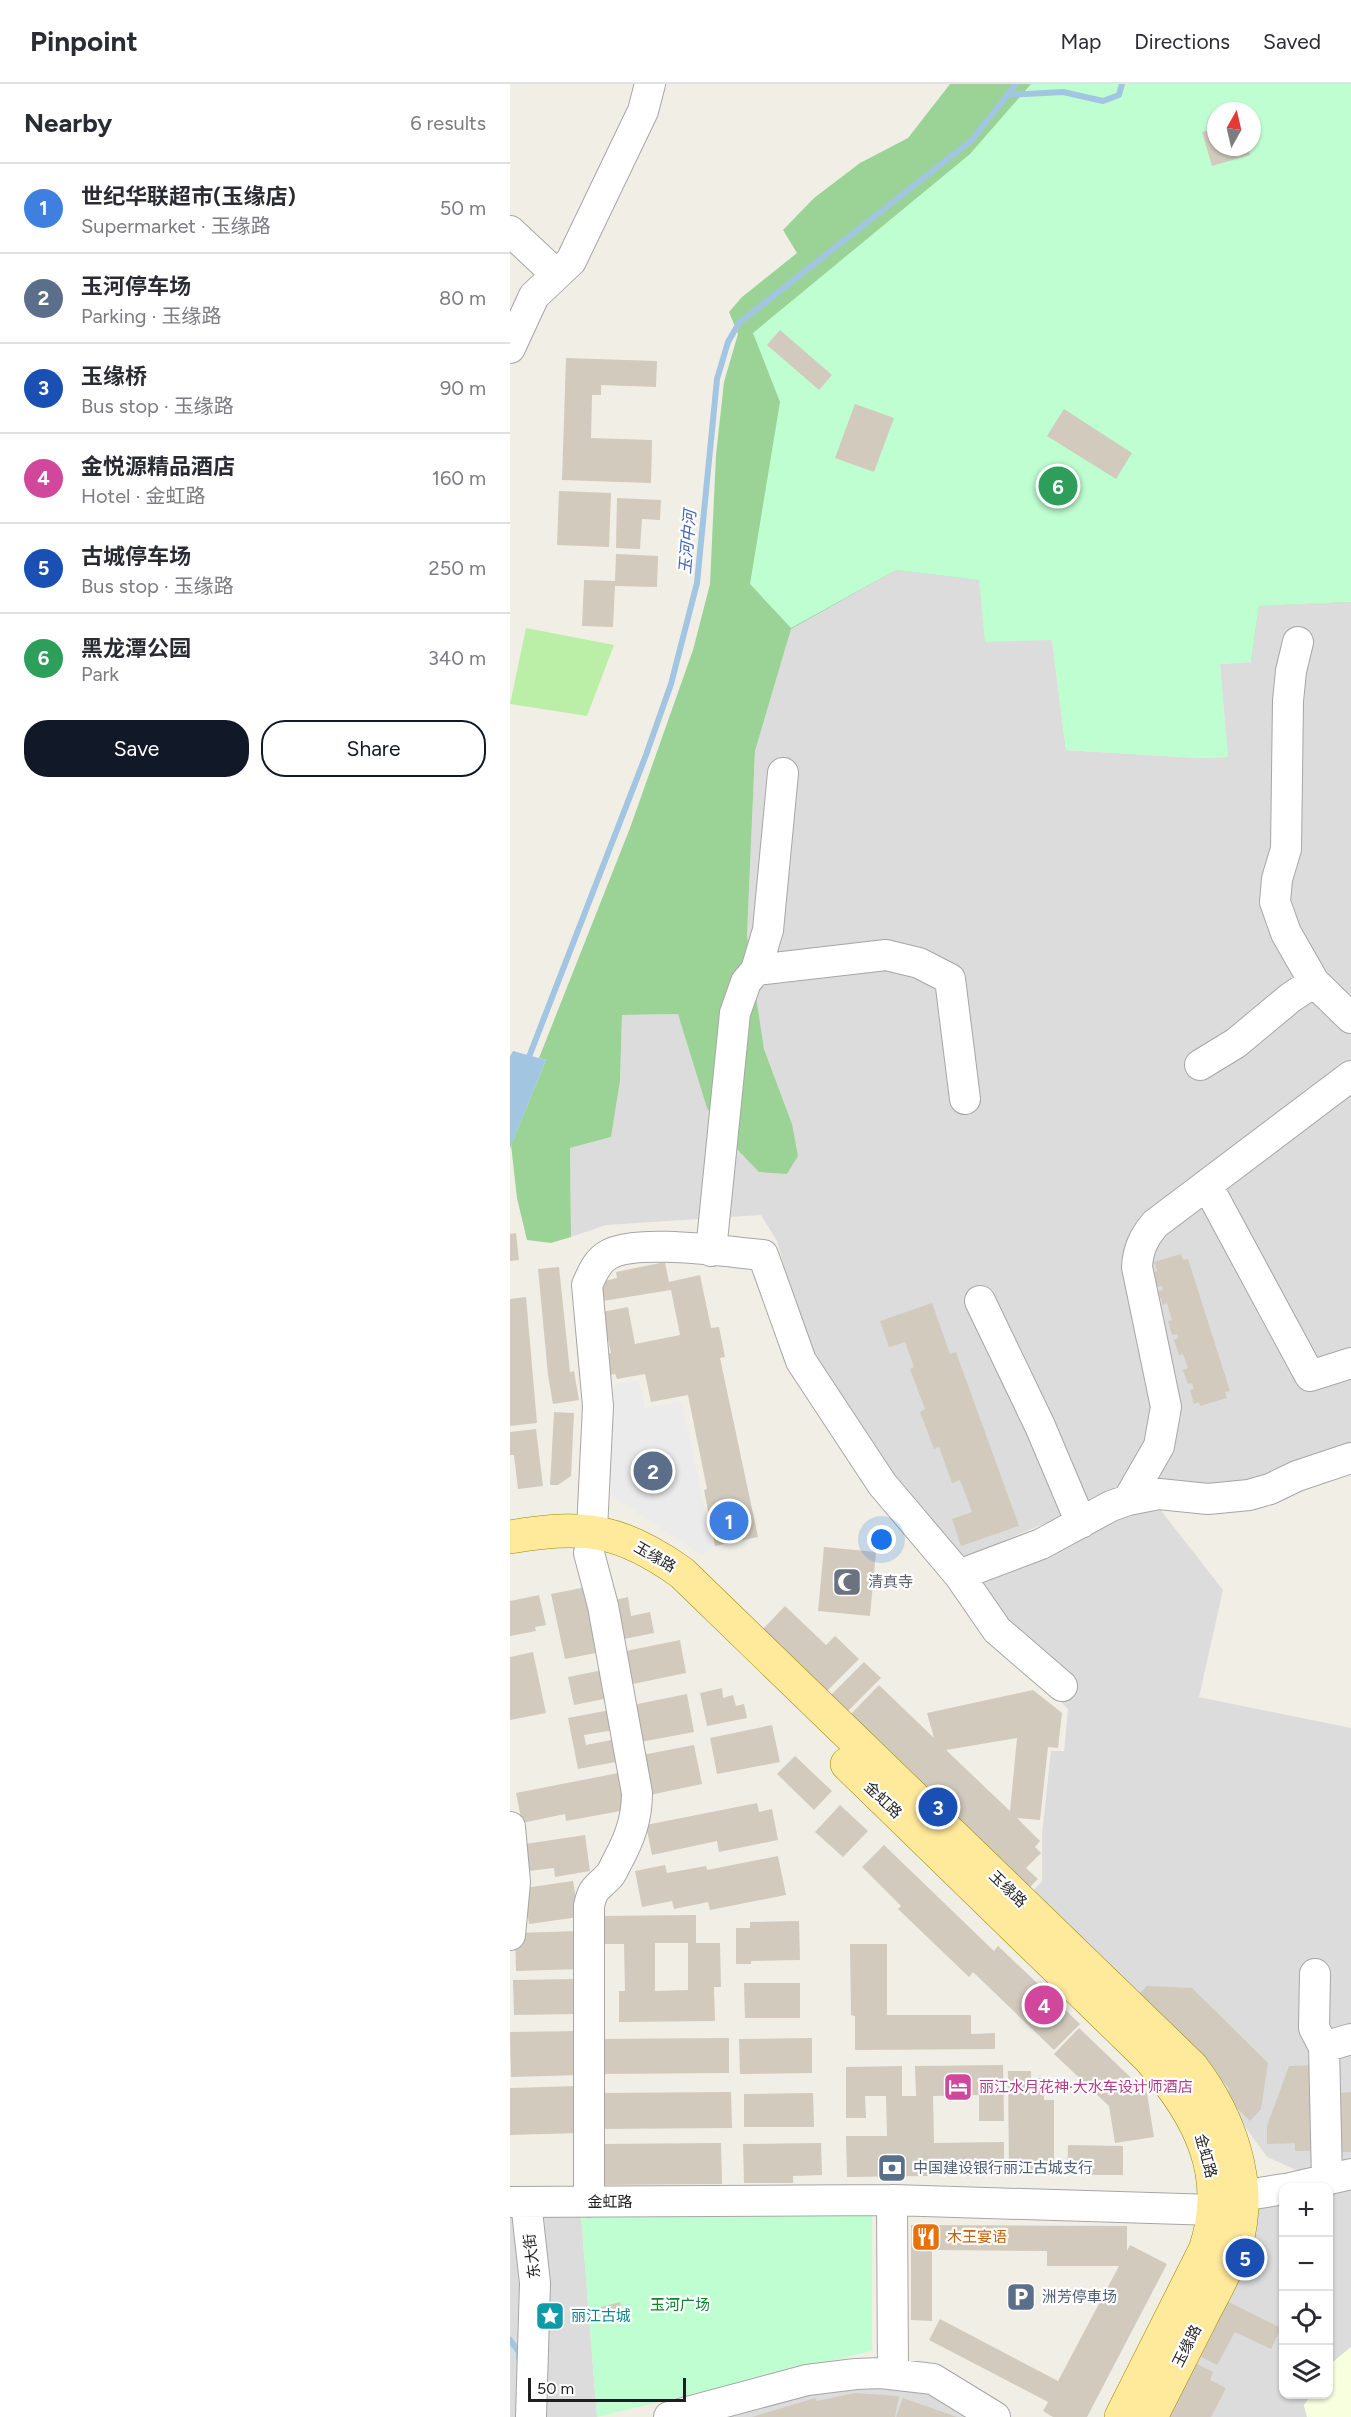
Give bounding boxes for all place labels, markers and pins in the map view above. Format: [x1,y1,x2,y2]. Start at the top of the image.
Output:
pin: 6 [1038,464,1078,508]
pin: 2 [634,1448,672,1494]
pin: 1 [710,1498,748,1544]
mosque icon: 清真寺 [831,1566,863,1598]
place label: 清真寺 [868,1573,913,1591]
pin: 3 [918,1784,958,1830]
pin: 4 [1024,1982,1064,2028]
hotel icon: 丽江水月花神·大水车设计师酒店 [942,2071,974,2103]
place label: 丽江水月花神·大水车设计师酒店 [979,2078,1193,2096]
bank icon: 中国建设银行丽江古城支行 [876,2152,908,2184]
place label: 中国建设银行丽江古城支行 [913,2159,1093,2177]
restaurant icon: 木王宴语 [910,2221,942,2253]
place label: 木王宴语 [947,2228,1007,2246]
pin: 5 [1226,2236,1264,2280]
parking icon: 洲芳停車场 [1005,2281,1037,2313]
place label: 洲芳停車场 [1042,2288,1117,2306]
place icon: 丽江古城 [534,2300,566,2332]
place label: 丽江古城 [571,2307,631,2325]

